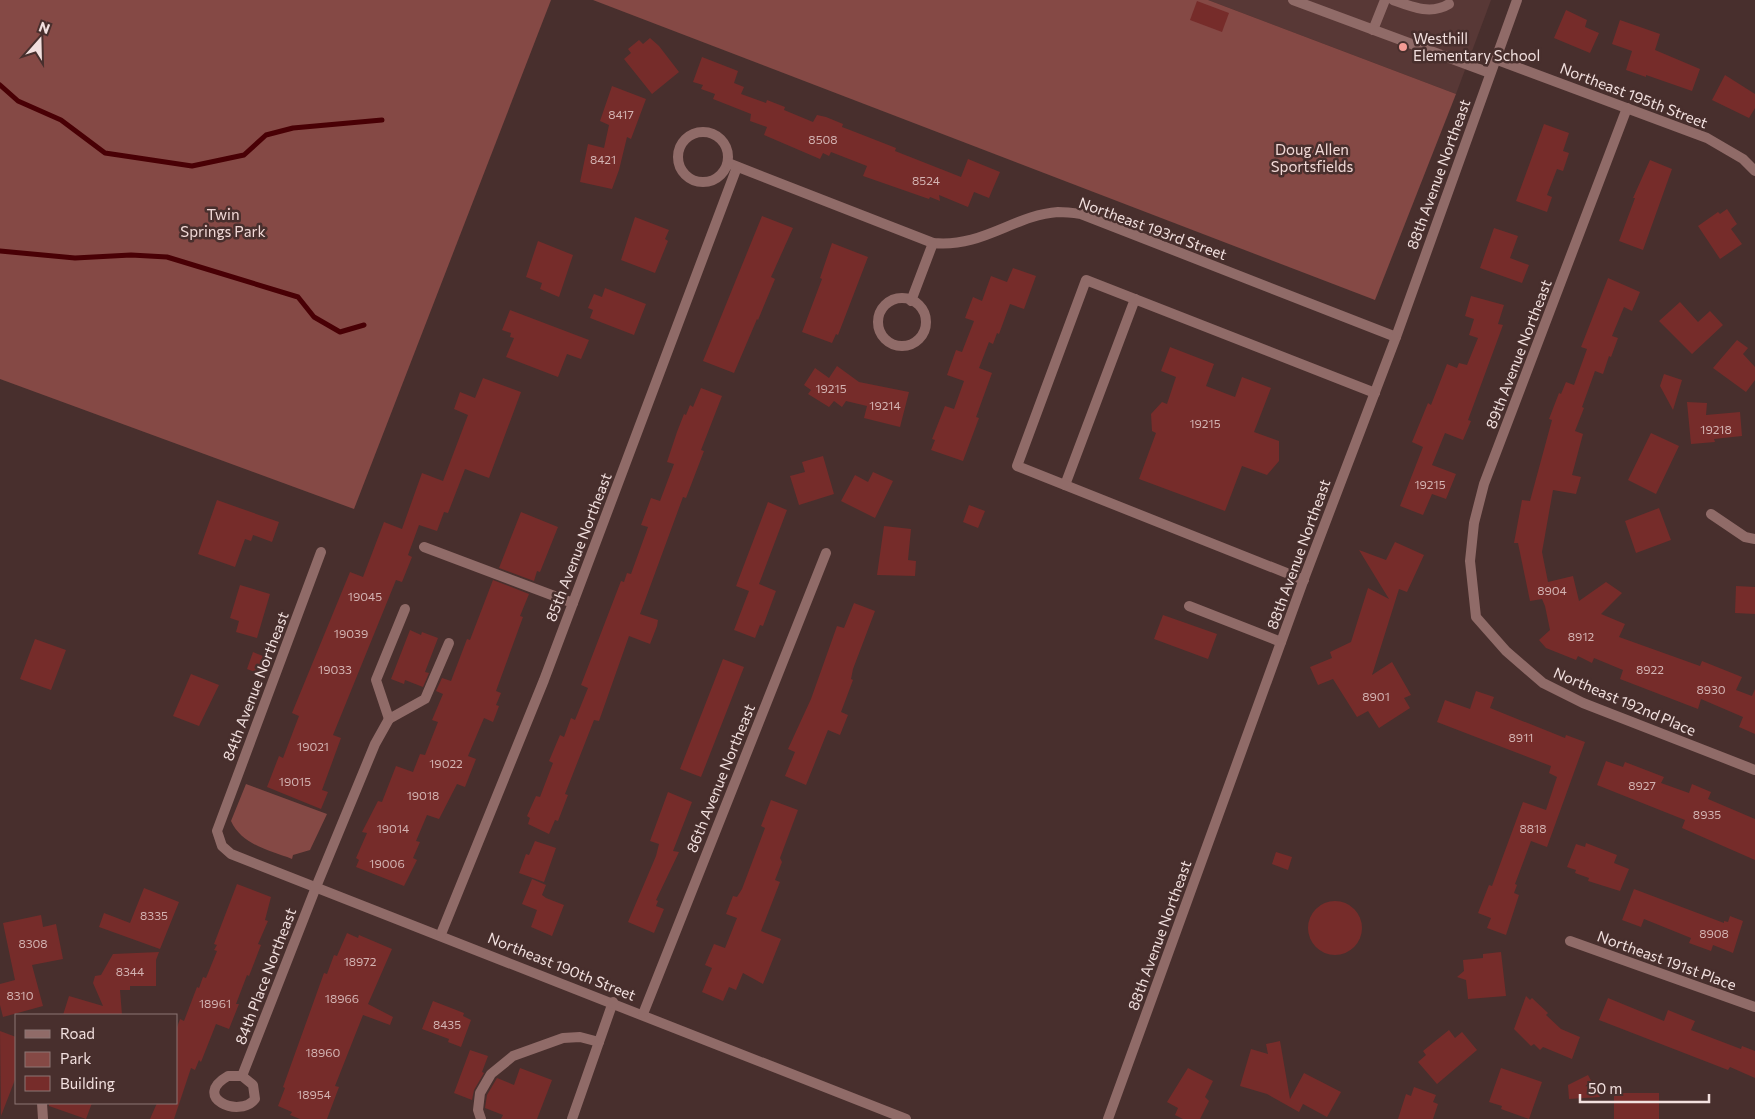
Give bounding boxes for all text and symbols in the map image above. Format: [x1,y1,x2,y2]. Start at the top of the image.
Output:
north arrow [15,15,65,65]
text: N [37,18,52,37]
place label: Westhill Elementary School [1413,29,1540,64]
marker: Westhill Elementary School [1397,41,1409,53]
street label: Northeast 195th Street [1558,59,1710,131]
street label: 88th Avenue Northeast [1402,96,1474,252]
house number: 8417 [608,107,634,121]
house number: 8508 [808,132,838,146]
park label: Doug Allen Sportsfields [1271,140,1353,175]
house number: 8421 [590,152,616,166]
house number: 8524 [912,173,940,187]
street label: Northeast 193rd Street [1076,193,1230,263]
park label: Twin Springs Park [180,205,266,240]
street label: 89th Avenue Northeast [1481,277,1555,431]
house number: 19215 [815,381,847,395]
house number: 19214 [869,398,901,412]
house number: 19215 [1189,416,1221,430]
house number: 19218 [1700,422,1732,436]
street label: 85th Avenue Northeast [541,470,615,624]
street label: 88th Avenue Northeast [1262,476,1334,632]
house number: 19215 [1414,477,1446,491]
house number: 8904 [1537,583,1567,597]
house number: 19045 [348,589,382,603]
street label: 84th Avenue Northeast [218,609,292,763]
house number: 19039 [334,626,368,640]
house number: 8912 [1568,629,1595,643]
house number: 19033 [318,662,352,676]
house number: 8922 [1636,662,1664,676]
street label: Northeast 192nd Place [1551,663,1699,739]
house number: 8930 [1696,682,1726,696]
house number: 8901 [1362,689,1390,703]
street label: 86th Avenue Northeast [682,701,758,855]
house number: 8911 [1509,730,1533,744]
house number: 19021 [297,739,329,753]
house number: 19022 [429,756,463,770]
house number: 19015 [279,774,311,788]
house number: 8927 [1628,778,1656,792]
house number: 19018 [407,788,439,802]
house number: 8935 [1693,807,1721,821]
house number: 19014 [377,821,409,835]
house number: 8818 [1520,821,1546,835]
house number: 19006 [369,856,405,870]
street label: 88th Avenue Northeast [1123,857,1195,1013]
street label: 84th Place Northeast [231,905,299,1047]
house number: 8335 [140,908,168,922]
street label: Northeast 191st Place [1595,926,1739,994]
house number: 8908 [1699,926,1729,940]
street label: Northeast 190th Street [485,928,639,1004]
house number: 8308 [18,936,48,950]
house number: 18972 [344,954,377,968]
house number: 8344 [116,964,144,978]
house number: 8310 [6,988,34,1002]
house number: 18966 [325,991,359,1005]
house number: 18961 [199,996,231,1010]
legend [15,1014,178,1104]
house number: 8435 [433,1017,461,1031]
text: Road [60,1024,95,1042]
house number: 18960 [306,1045,341,1059]
text: Park [60,1049,91,1067]
scale bar [1580,1072,1709,1104]
text: Building [60,1074,115,1092]
text: 50 m [1588,1079,1622,1097]
house number: 18954 [297,1087,331,1101]

